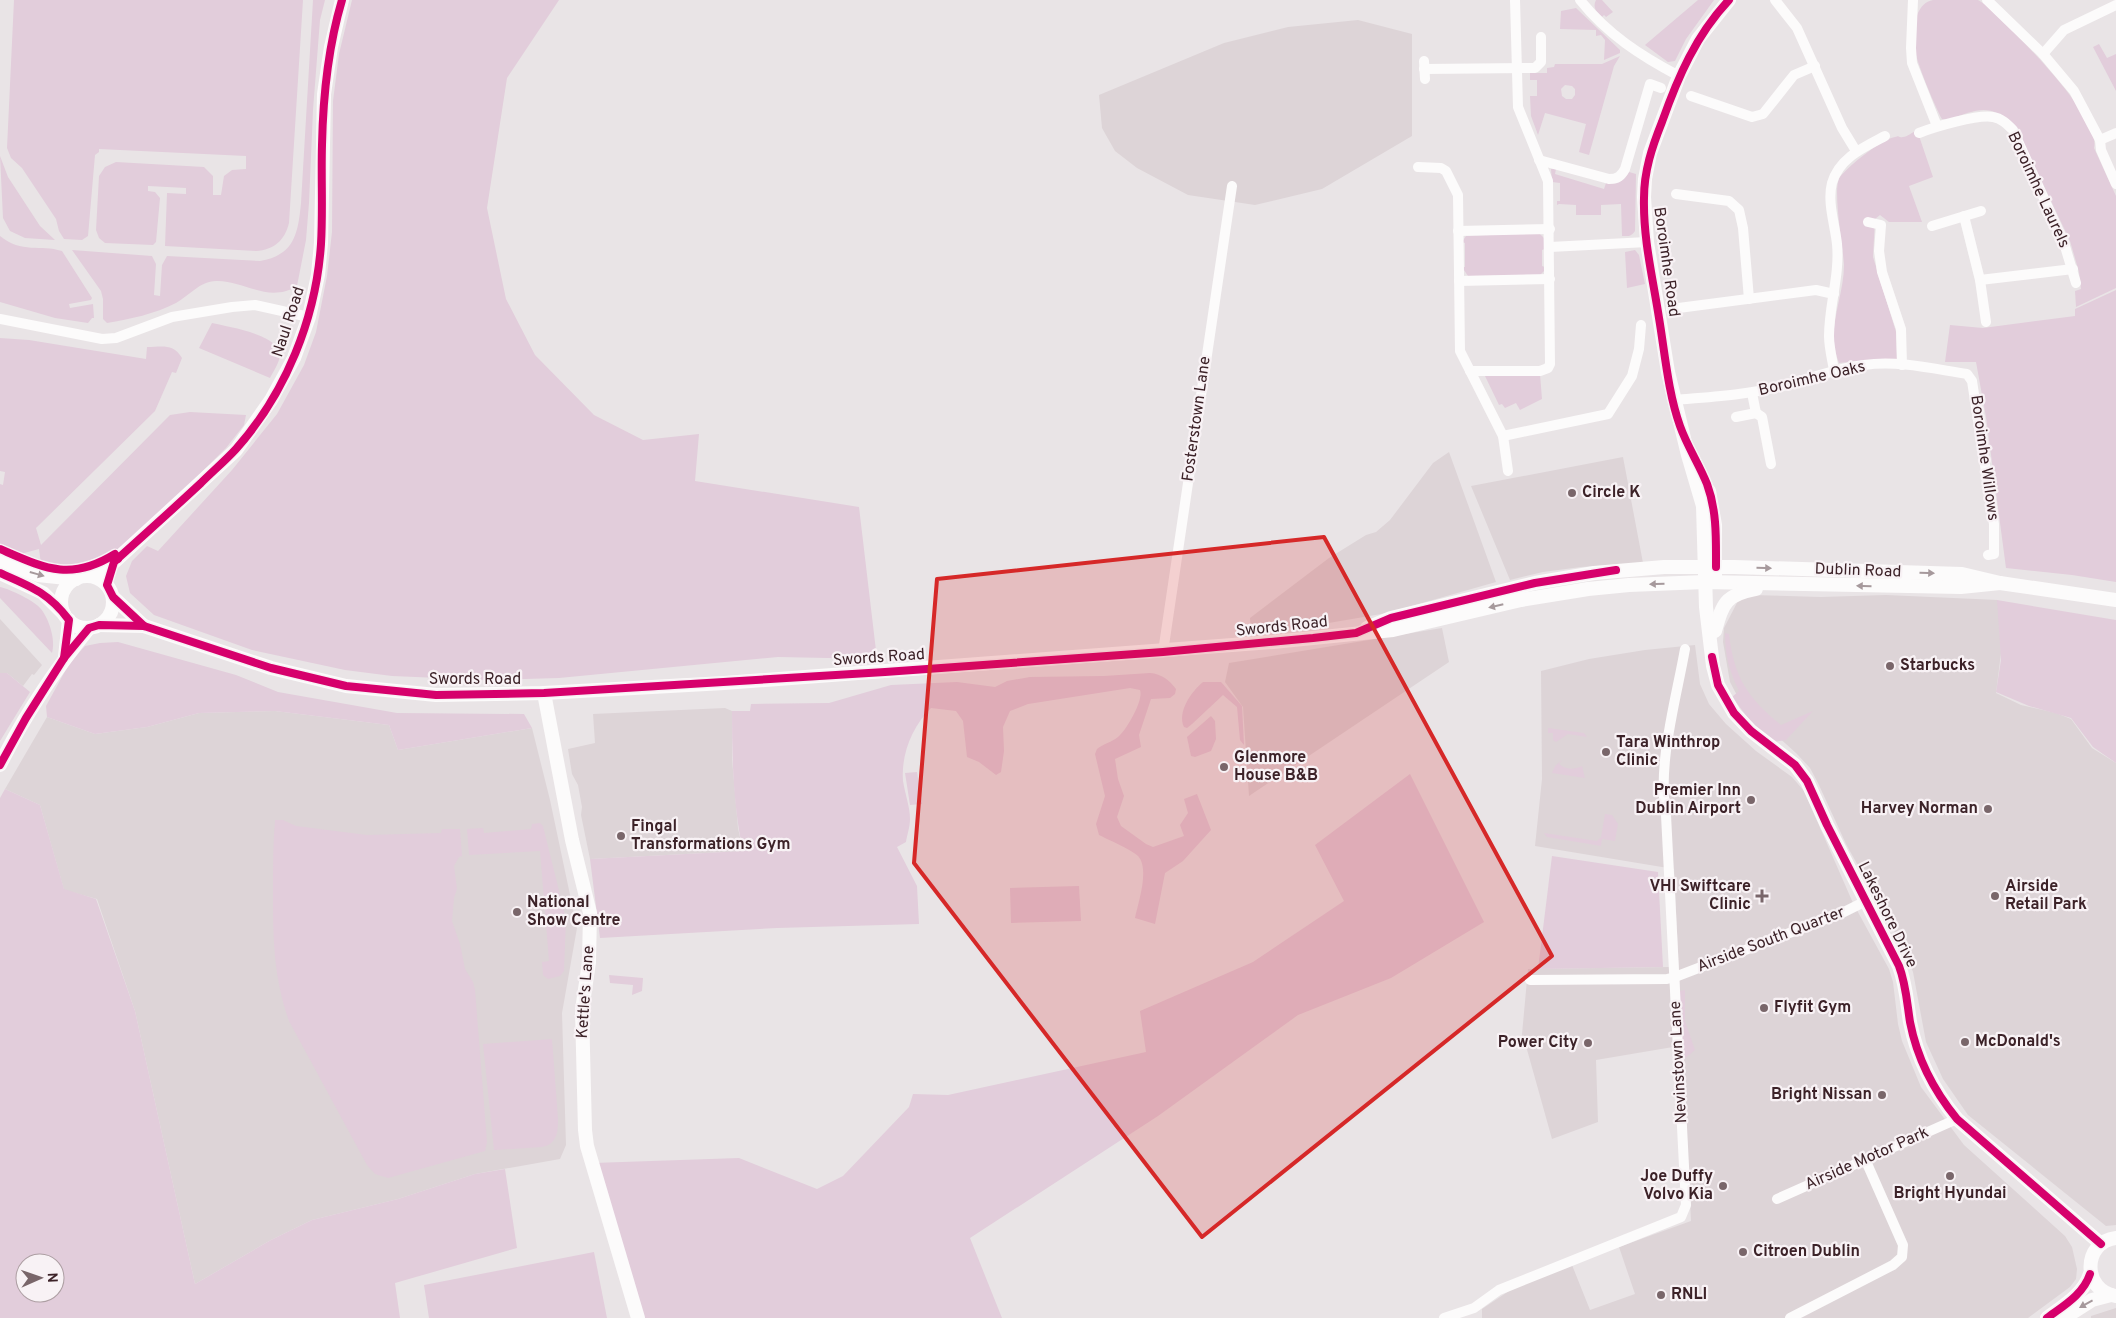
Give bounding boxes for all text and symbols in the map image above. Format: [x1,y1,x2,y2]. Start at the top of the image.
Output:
street label: Boroimhe Laurels [2002,129,2074,251]
street label: Boroimhe Road [1648,206,1684,318]
street label: Naul Road [268,284,310,360]
street label: Fosterstown Lane [1178,355,1216,483]
street label: Boroimhe Oaks [1757,357,1867,401]
street label: Boroimhe Willows [1965,394,2003,522]
place label: Circle K [1582,483,1641,503]
marker: Circle K [1566,487,1578,499]
street label: Dublin Road [1814,559,1902,583]
one-way arrow [1757,564,1773,572]
one-way arrow [1919,569,1935,577]
one-way arrow [29,570,45,578]
one-way arrow [1648,580,1664,588]
one-way arrow [1856,582,1872,590]
one-way arrow [1489,602,1504,610]
street label: Swords Road [1235,612,1329,642]
street label: Swords Road [832,645,926,671]
place label: Starbucks [1900,656,1975,676]
marker: Starbucks [1884,660,1896,672]
street label: Swords Road [429,670,521,690]
place label: Tara Winthrop Clinic [1616,733,1720,771]
marker: Tara Winthrop Clinic [1600,746,1612,758]
place label: Glenmore House B&B [1234,748,1318,786]
marker: Glenmore House B&B [1218,761,1230,773]
place label: Premier Inn Dublin Airport [1635,781,1741,819]
marker: Premier Inn Dublin Airport [1745,794,1757,806]
place label: Harvey Norman [1861,799,1978,819]
marker: Harvey Norman [1982,803,1994,815]
place label: Fingal Transformations Gym [631,817,790,855]
marker: Fingal Transformations Gym [615,830,627,842]
street label: Lakeshore Drive [1853,859,1921,971]
place label: VHI Swiftcare Clinic [1649,877,1751,915]
place label: Airside Retail Park [2005,877,2087,915]
marker: VHI Swiftcare Clinic [1755,889,1769,903]
marker: Airside Retail Park [1989,890,2001,902]
place label: National Show Centre [527,893,620,931]
street label: Airside South Quarter [1694,903,1848,977]
marker: National Show Centre [511,906,523,918]
street label: Kettle's Lane [573,945,599,1039]
place label: Flyfit Gym [1774,998,1851,1018]
street label: Nevinstown Lane [1666,1000,1692,1124]
marker: Flyfit Gym [1758,1002,1770,1014]
place label: McDonald's [1975,1032,2061,1052]
place label: Power City [1498,1033,1578,1053]
marker: McDonald's [1959,1036,1971,1048]
marker: Power City [1582,1037,1594,1049]
place label: Bright Nissan [1771,1085,1872,1105]
marker: Bright Nissan [1876,1089,1888,1101]
street label: Airside Motor Park [1802,1123,1932,1195]
place label: Joe Duffy Volvo Kia [1640,1167,1713,1205]
marker: Bright Hyundai [1944,1170,1956,1182]
marker: Joe Duffy Volvo Kia [1717,1180,1729,1192]
place label: Bright Hyundai [1893,1184,2007,1204]
place label: Citroen Dublin [1753,1242,1860,1262]
marker: Citroen Dublin [1737,1246,1749,1258]
north arrow [15,1253,65,1303]
text: N [43,1272,60,1283]
place label: RNLI [1671,1285,1707,1305]
marker: RNLI [1655,1289,1667,1301]
one-way arrow [2079,1300,2094,1308]

